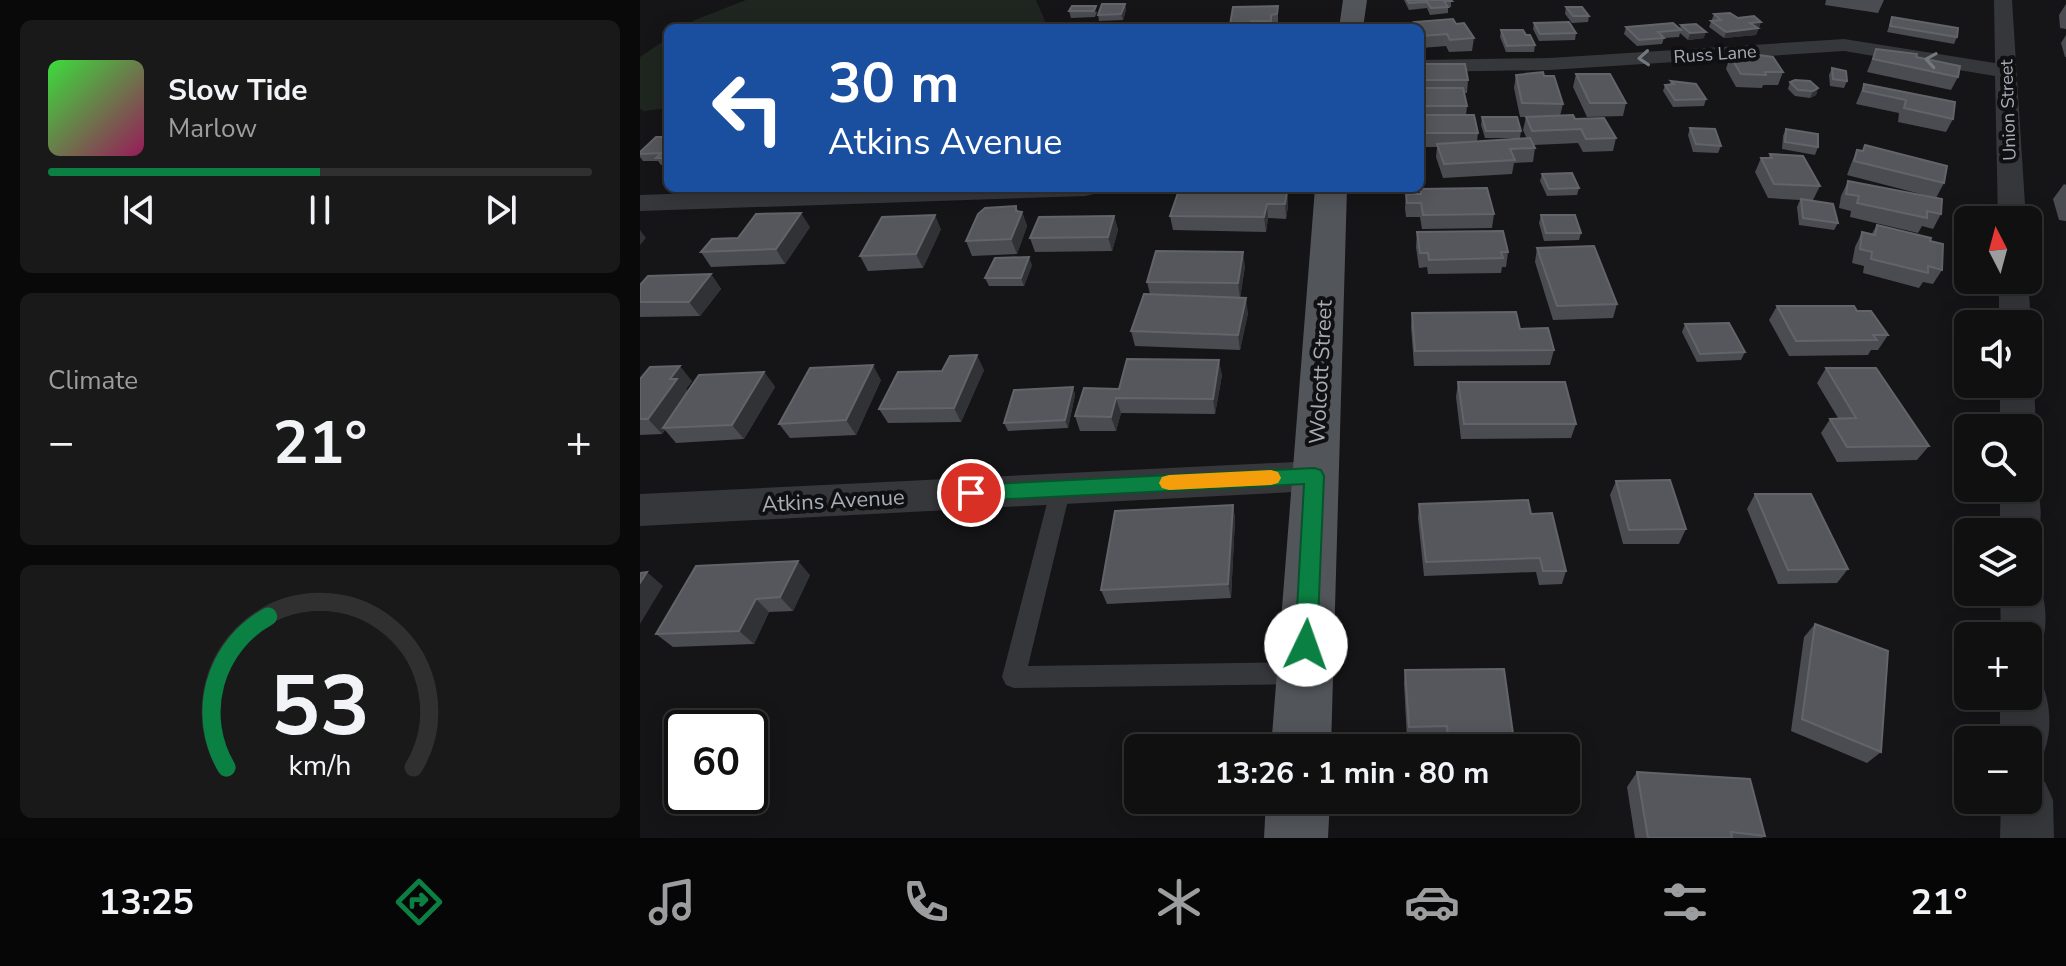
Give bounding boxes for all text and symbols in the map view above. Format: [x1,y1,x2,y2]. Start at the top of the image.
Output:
street label: Russ Lane [1673,39,1757,69]
text: 30 m [828,45,959,122]
one-way arrow [1637,49,1650,66]
one-way arrow [1924,52,1937,69]
icon: left [696,56,800,160]
street label: Union Street [1994,58,2022,161]
text: Slow Tide [168,70,308,111]
text: Marlow [168,111,257,146]
text: Atkins Avenue [828,118,1062,167]
icon: previous [117,188,161,232]
icon: pause [298,188,342,232]
icon: next [479,188,523,232]
north arrow [1954,206,2042,294]
map controls [1954,206,2042,814]
street label: Wolcott Street [1302,299,1340,445]
button: sound [1954,310,2042,398]
text: Climate [48,363,138,398]
text: 21° [273,402,367,484]
text: − [48,413,74,473]
text: + [566,413,592,473]
button: search [1954,414,2042,502]
pin [937,459,1005,527]
icon: arrive [949,471,993,515]
street label: Atkins Avenue [761,482,905,520]
button: layers [1954,518,2042,606]
position arrow [1264,603,1348,687]
button: + [1954,622,2042,710]
text: 53 [270,649,370,762]
speed limit sign: 60 [664,710,768,814]
button: − [1954,726,2042,814]
text: km/h [289,746,351,785]
text: 13:26 · 1 min · 80 m [1215,753,1489,794]
icon: directions [391,874,447,930]
icon: music [644,874,700,930]
icon: phone [898,874,954,930]
icon: climate [1151,874,1207,930]
icon: car [1404,874,1460,930]
icon: filters [1657,874,1713,930]
text: 13:25 [99,878,194,927]
text: 21° [1910,878,1967,927]

